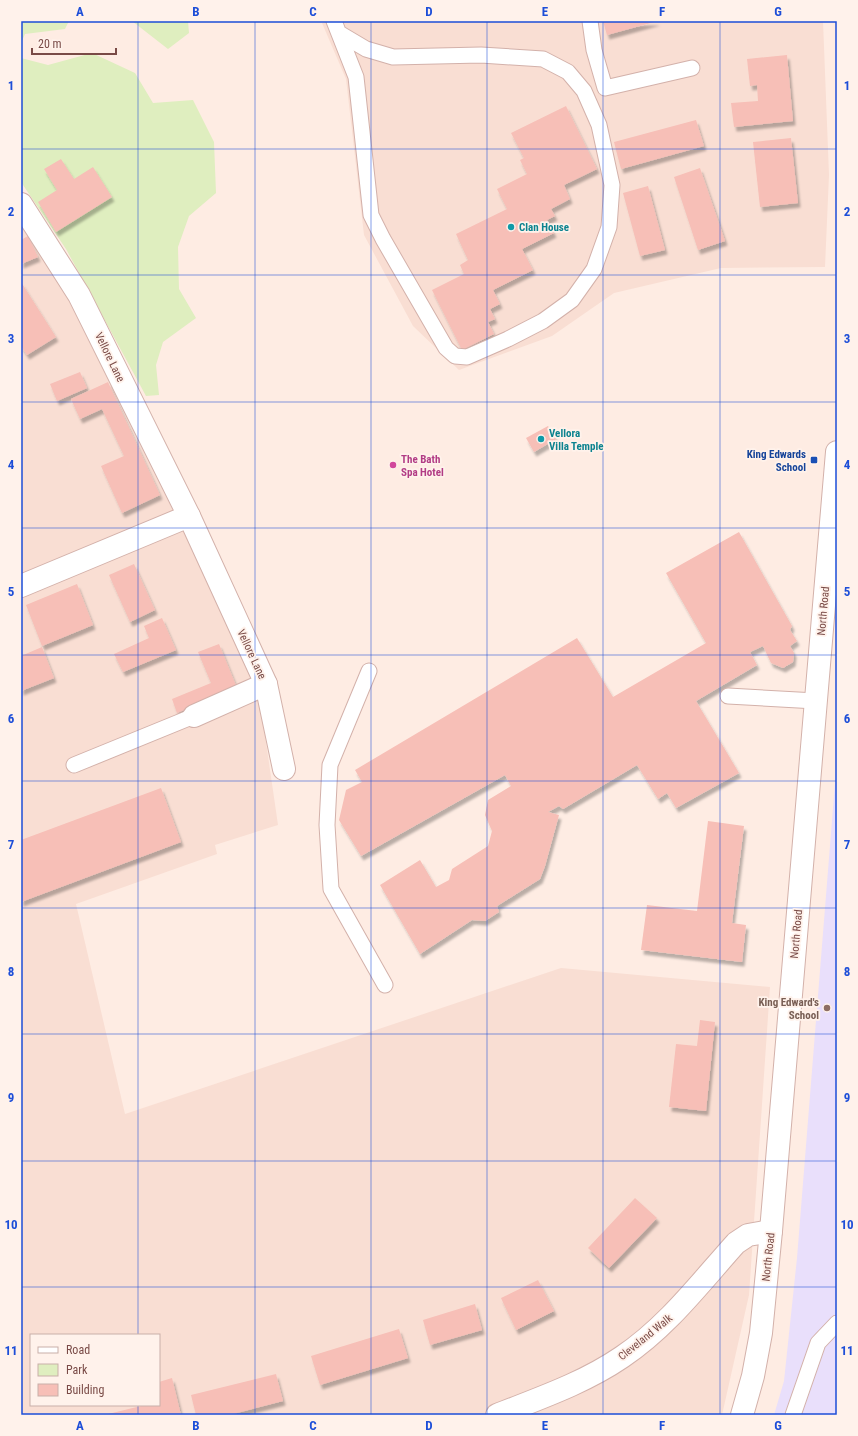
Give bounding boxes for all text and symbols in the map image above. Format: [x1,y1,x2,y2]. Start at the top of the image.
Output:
text: A [76,4,84,19]
text: B [192,4,200,19]
text: C [309,4,317,19]
text: D [425,4,433,19]
text: E [542,4,549,19]
text: F [659,4,665,19]
text: G [774,4,782,19]
scale bar [32,30,116,56]
text: 20 m [38,37,62,51]
text: 1 [8,78,14,93]
text: 1 [844,78,850,93]
text: 2 [8,204,15,219]
text: 2 [844,204,851,219]
place label: Clan House [519,221,569,234]
marker: Clan House [506,222,516,232]
street label: Vellore Lane [92,330,127,384]
text: 3 [8,331,14,346]
text: 3 [844,331,850,346]
place label: Vellora Villa Temple [549,427,603,453]
marker: Vellora Villa Temple [536,434,546,444]
place label: King Edwards School [747,448,806,474]
place label: The Bath Spa Hotel [401,453,444,479]
marker: King Edwards School [809,455,819,465]
text: 4 [8,457,15,472]
text: 4 [844,457,851,472]
marker: The Bath Spa Hotel [388,460,398,470]
text: 5 [8,584,15,599]
text: 5 [844,584,851,599]
street label: North Road [815,586,832,636]
street label: Vellore Lane [234,627,269,681]
text: 6 [8,711,15,726]
text: 6 [844,711,851,726]
text: 7 [8,837,15,852]
text: 7 [844,837,851,852]
street label: North Road [788,909,805,959]
text: 8 [8,964,14,979]
text: 8 [844,964,850,979]
place label: King Edward's School [758,996,819,1022]
marker: King Edward's School [822,1003,832,1013]
text: 9 [8,1090,14,1105]
text: 9 [844,1090,850,1105]
text: 10 [4,1217,18,1232]
text: 10 [840,1217,854,1232]
street label: North Road [759,1232,778,1282]
street label: Cleveland Walk [616,1312,675,1363]
legend [30,1334,160,1406]
text: 11 [4,1343,18,1358]
text: Road [66,1343,90,1357]
text: 11 [840,1343,854,1358]
text: Park [66,1363,88,1377]
text: Building [66,1383,104,1397]
text: A [76,1418,84,1433]
text: B [192,1418,200,1433]
text: C [309,1418,317,1433]
text: D [425,1418,433,1433]
text: E [542,1418,549,1433]
text: F [659,1418,665,1433]
text: G [774,1418,782,1433]

